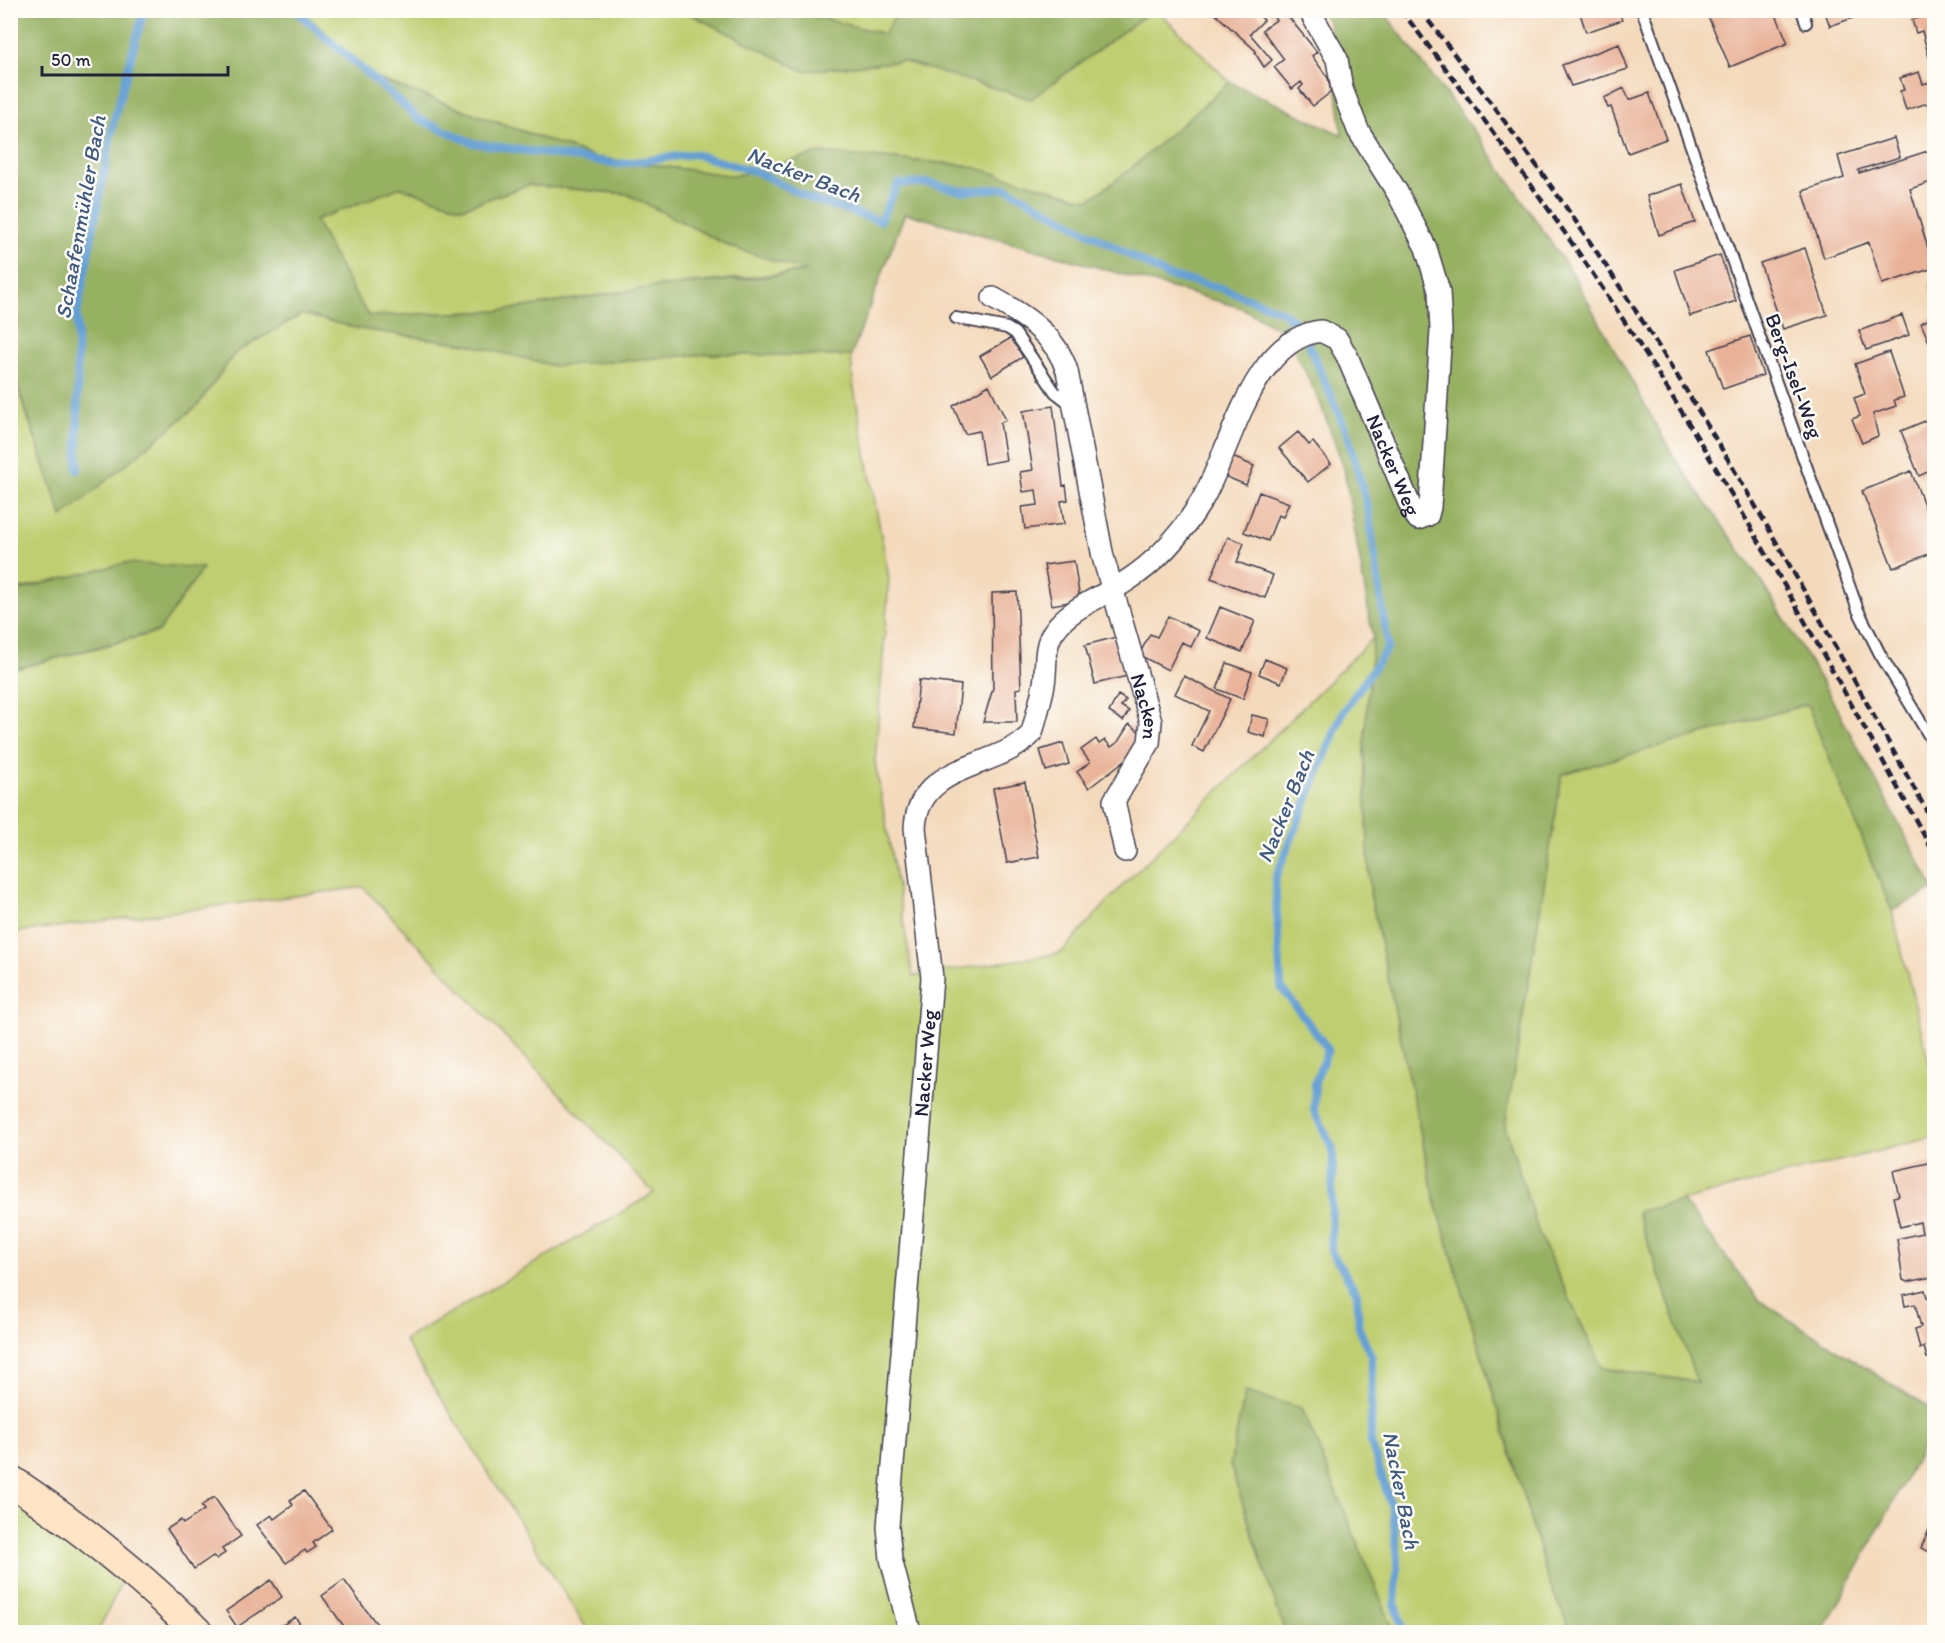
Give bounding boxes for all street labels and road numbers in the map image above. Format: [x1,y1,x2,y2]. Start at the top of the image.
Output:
street label: Berg-Isel-Weg [1760,310,1829,442]
street label: Nacker Weg [1361,410,1426,520]
street label: Nacken [1126,671,1164,741]
street label: Nacker Weg [908,1008,941,1118]

